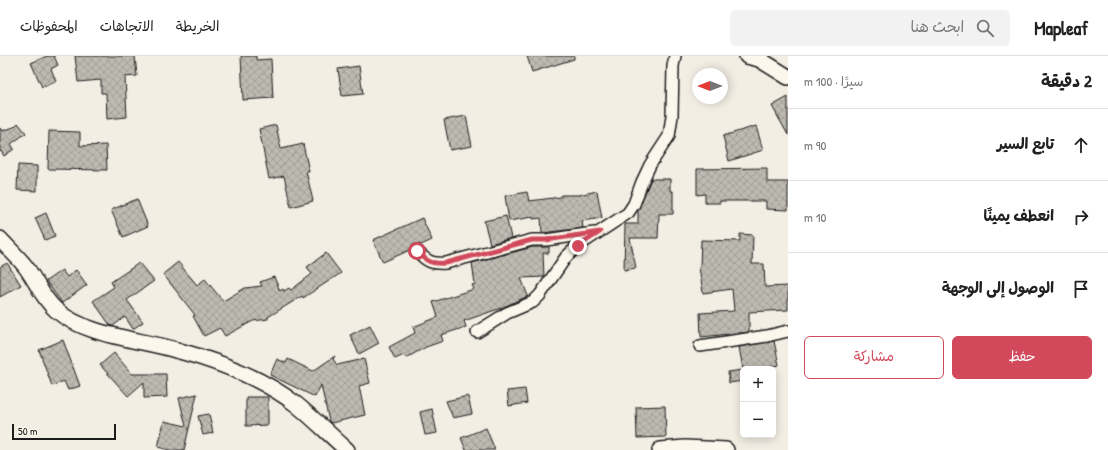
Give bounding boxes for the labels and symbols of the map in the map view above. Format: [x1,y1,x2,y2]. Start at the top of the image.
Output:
north arrow [692,68,728,104]
route end [569,237,587,255]
route start [408,242,426,260]
scale bar [12,422,116,441]

